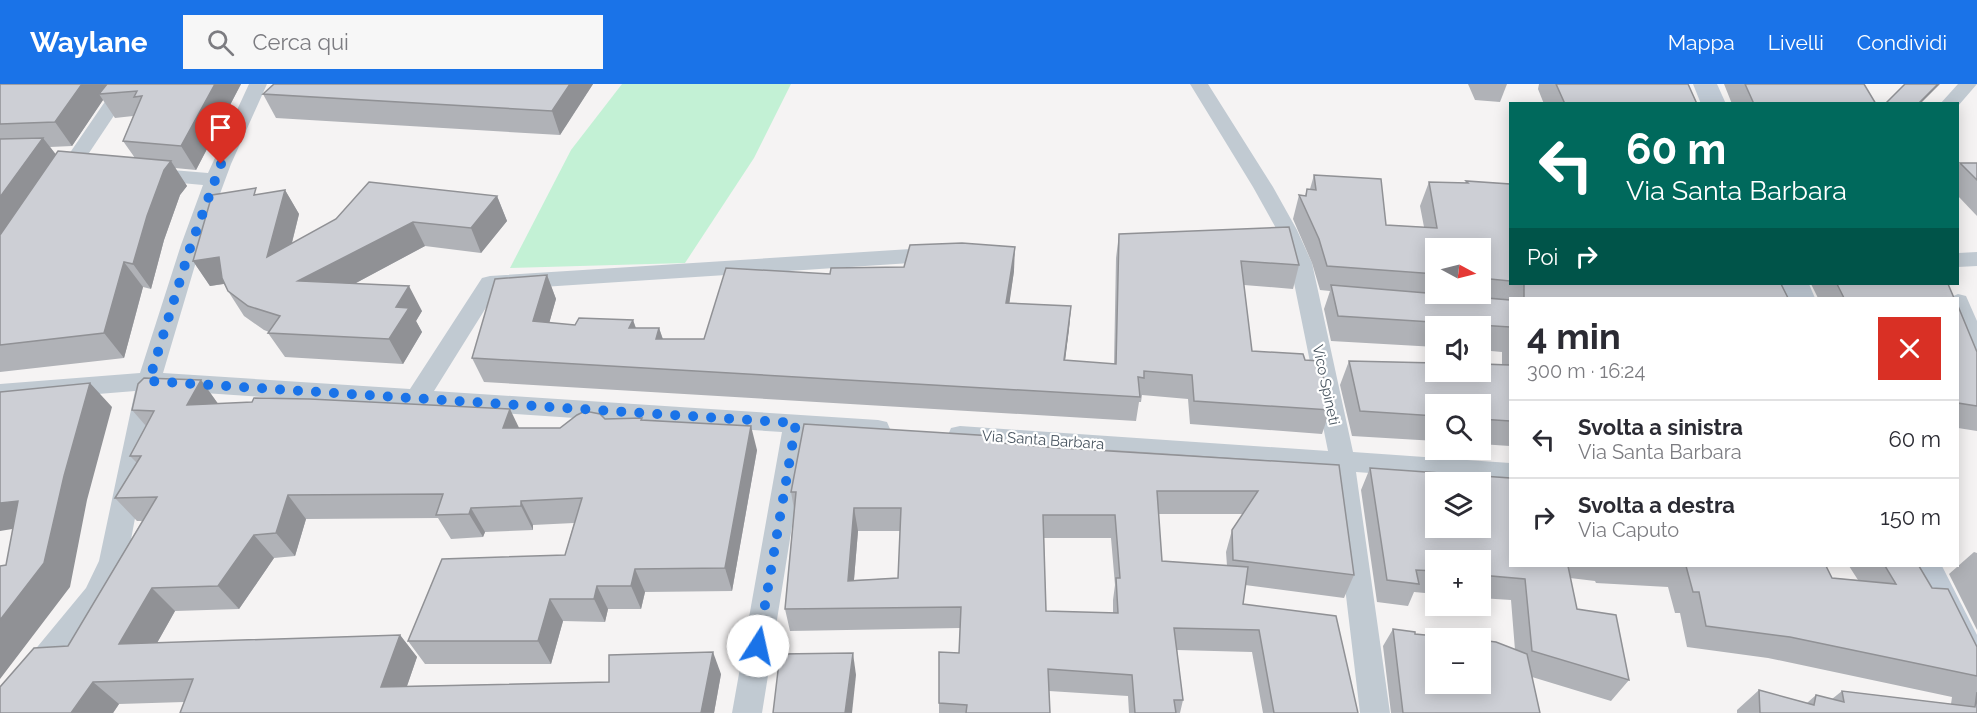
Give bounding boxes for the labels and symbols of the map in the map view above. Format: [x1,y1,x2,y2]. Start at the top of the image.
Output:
pin [195,102,246,164]
north arrow [1425,238,1491,304]
street label: Vico Spineti [1309,343,1343,427]
street label: Via Santa Barbara [981,427,1105,453]
position arrow [726,614,790,678]

